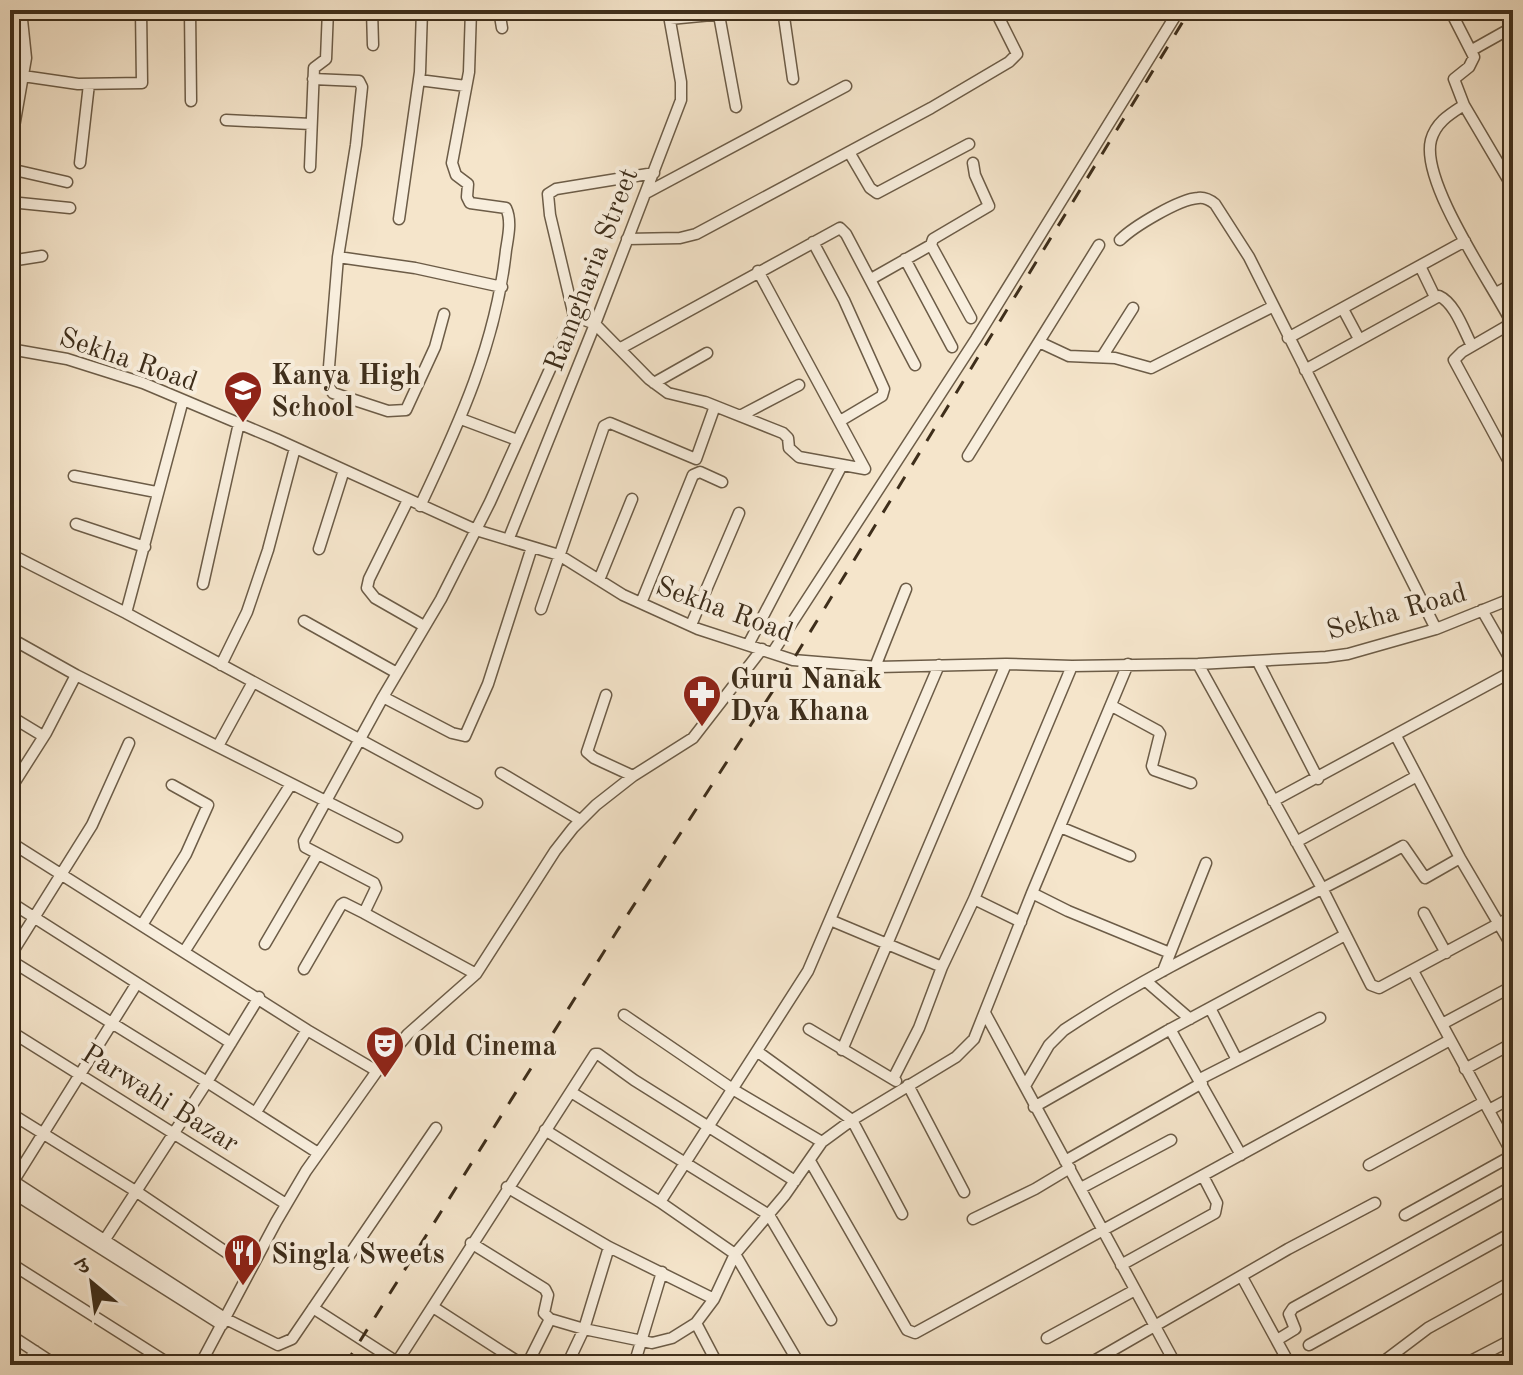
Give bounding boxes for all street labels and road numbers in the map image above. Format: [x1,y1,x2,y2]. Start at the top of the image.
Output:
street label: Ramgharia Street [541,165,644,376]
street label: Sekha Road [55,324,201,398]
street label: Sekha Road [651,573,796,649]
street label: Sekha Road [1324,580,1470,646]
street label: Parwahi Bazar [76,1040,243,1159]

